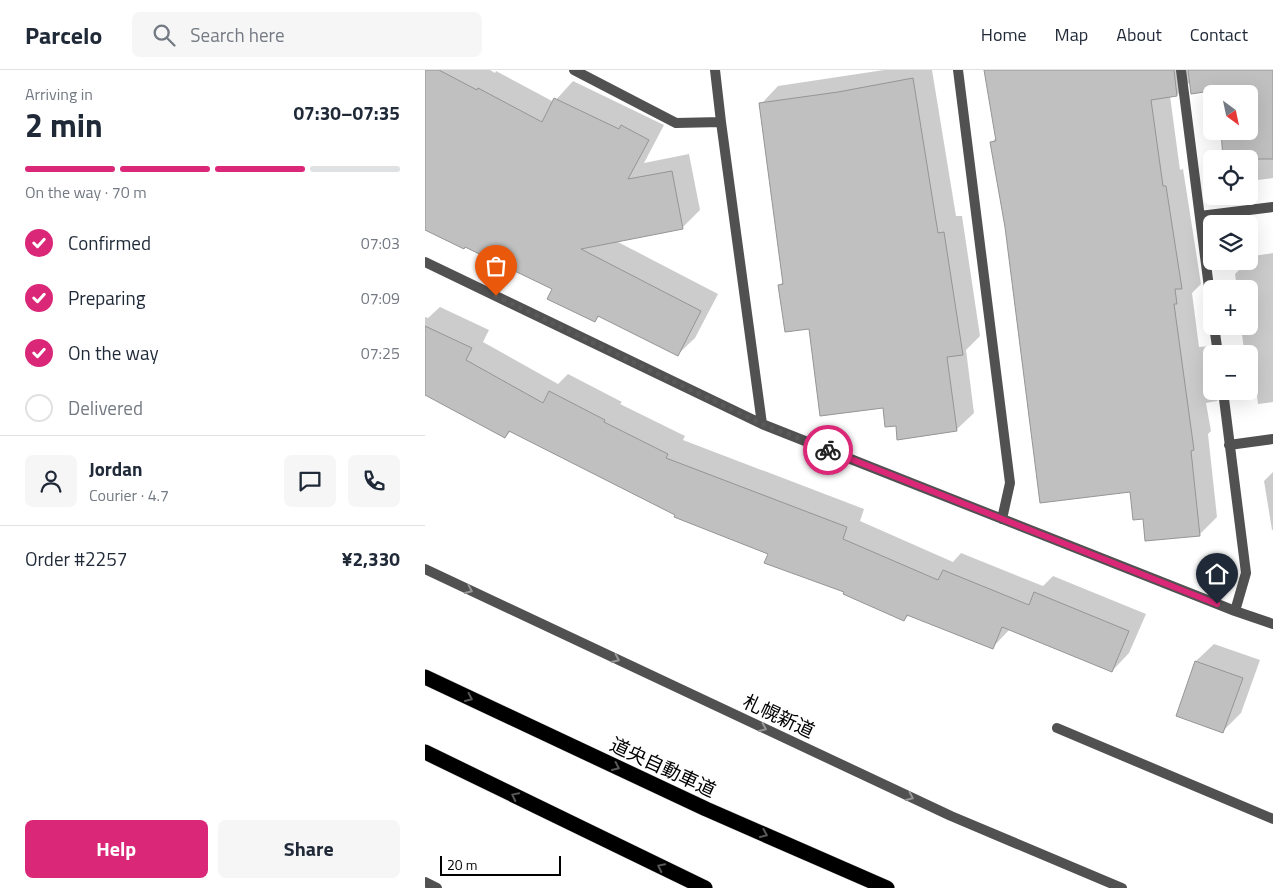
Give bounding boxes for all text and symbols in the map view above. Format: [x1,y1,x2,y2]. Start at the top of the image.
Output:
search box [132,12,482,57]
text: Parcelo [25,17,102,53]
text: Search here [190,20,285,49]
icon: search [150,21,178,49]
text: Home [981,21,1027,48]
text: Map [1055,21,1088,48]
text: About [1116,21,1162,48]
text: Contact [1190,21,1248,48]
text: Arriving in [25,82,93,106]
north arrow [1203,85,1257,140]
map controls [1203,85,1258,400]
text: 07:30–07:35 [293,98,400,127]
text: 2 min [25,101,103,149]
button: locate [1203,150,1258,205]
text: On the way · 70 m [25,180,147,204]
button: layers [1203,215,1258,270]
text: Confirmed [68,228,151,257]
icon: check [25,229,53,257]
text: 07:03 [361,231,400,255]
pin [475,245,517,296]
icon: bag [482,252,510,280]
button: + [1203,280,1258,335]
text: Preparing [68,283,145,312]
icon: check [25,284,53,312]
text: 07:09 [361,286,400,310]
text: On the way [68,338,159,367]
icon: check [25,339,53,367]
text: 07:25 [361,341,400,365]
button: − [1203,345,1258,400]
text: Delivered [68,393,143,422]
courier [803,425,853,475]
icon: bike [814,436,842,464]
text: Jordan [89,454,142,483]
button: person [25,455,77,507]
button: chat [284,455,336,507]
button: phone [348,455,400,507]
text: Courier · 4.7 [89,483,169,507]
text: Order #2257 [25,544,127,573]
text: ¥2,330 [342,544,400,573]
pin [1196,553,1238,604]
icon: home [1203,560,1231,588]
one-way arrow [464,583,473,594]
one-way arrow [611,653,620,663]
street label: 札幌新道 [739,686,820,745]
one-way arrow [464,691,473,702]
one-way arrow [758,722,767,732]
street label: 道央自動車道 [605,729,721,804]
one-way arrow [611,761,620,771]
one-way arrow [905,791,914,801]
one-way arrow [511,792,520,802]
button: Help [25,820,208,878]
button: Share [218,820,400,878]
one-way arrow [759,828,768,839]
scale bar [440,853,561,876]
text: 20 m [447,854,477,875]
one-way arrow [658,863,667,873]

